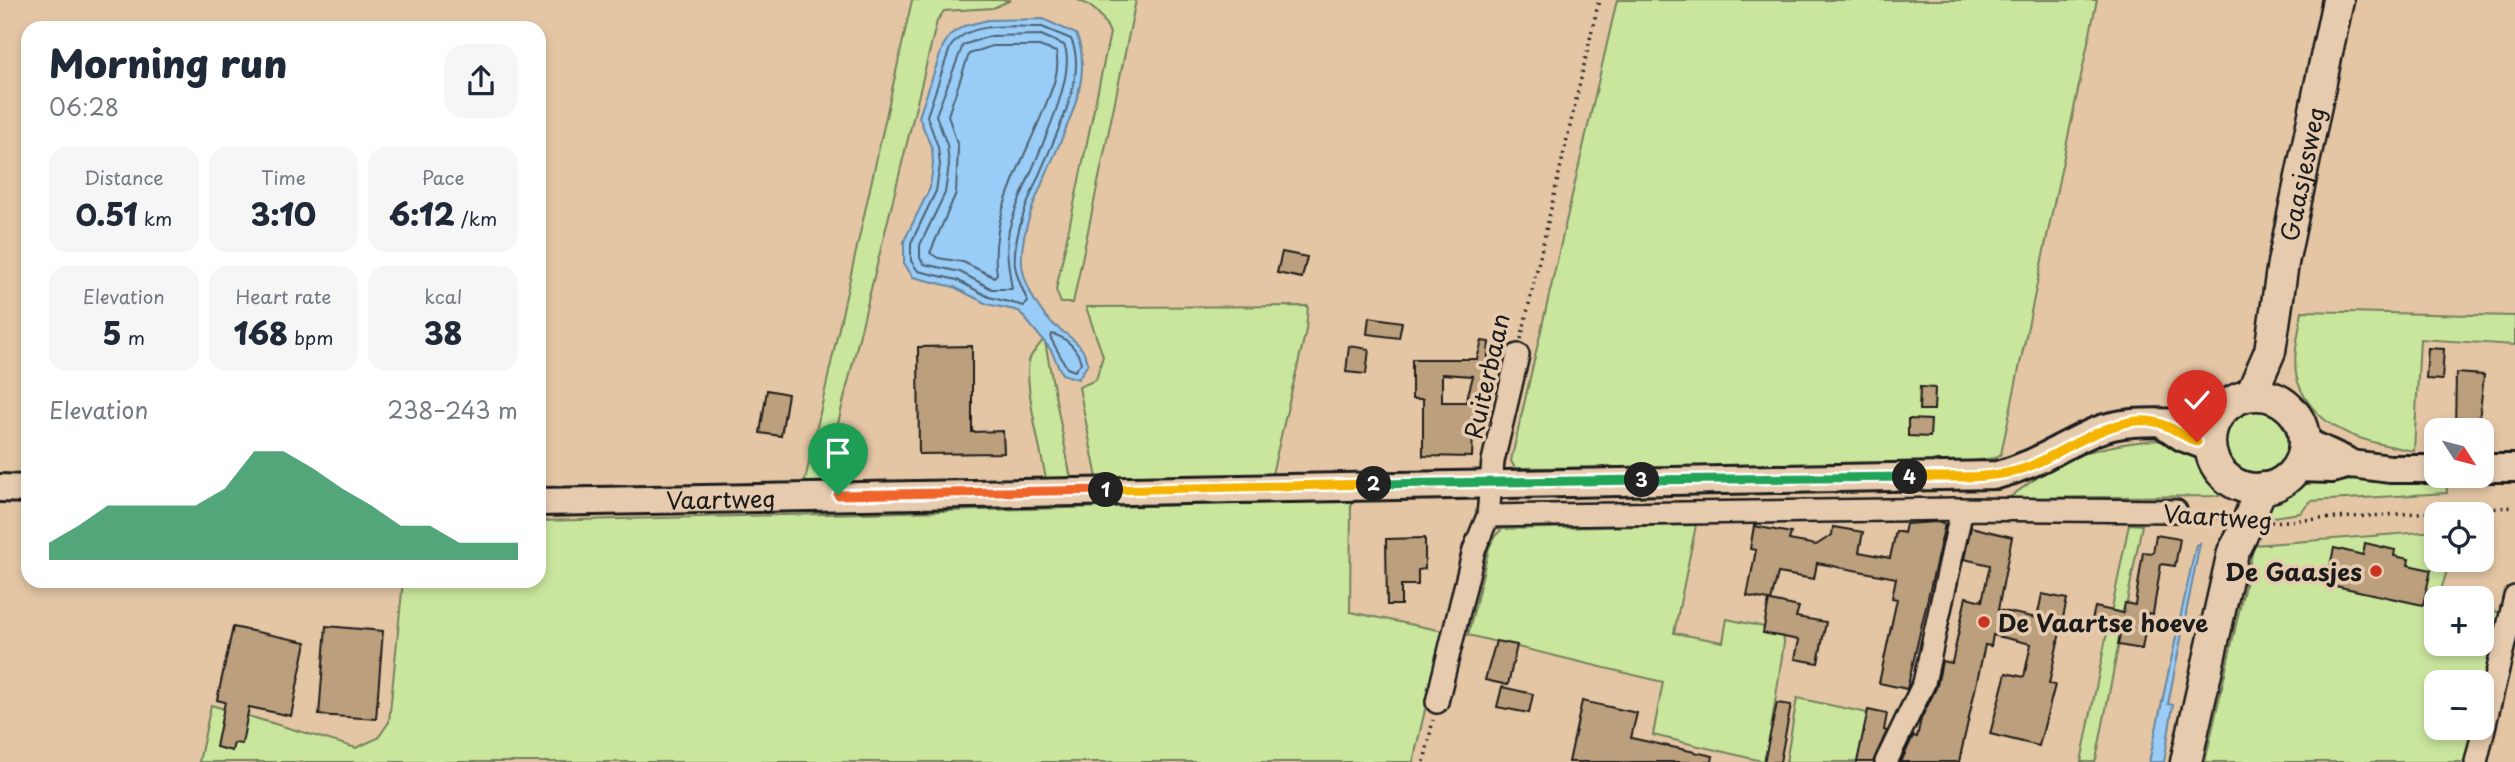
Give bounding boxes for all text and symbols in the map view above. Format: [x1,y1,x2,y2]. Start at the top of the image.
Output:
text: Morning run [49,34,287,91]
button: share [444,44,518,118]
text: 06:28 [49,89,119,124]
street label: Gaasjesweg [2270,103,2333,244]
text: Distance [84,163,164,191]
text: Time [261,163,306,191]
text: Pace [422,163,465,191]
text: 0.51 [75,191,137,236]
text: 3:10 [251,191,316,236]
text: 6:12 [389,191,455,236]
text: km [137,204,172,232]
text: /km [455,204,497,232]
text: Elevation [83,282,165,310]
text: Heart rate [236,282,331,310]
text: kcal [424,282,462,310]
text: 5 [103,310,122,355]
text: 168 [233,310,288,355]
text: 38 [424,310,462,355]
street label: Ruiterbaan [1454,310,1518,442]
text: m [122,323,145,351]
text: bpm [288,323,334,351]
pin [2167,370,2227,442]
icon: check [2178,381,2216,419]
text: Elevation [49,392,148,427]
text: 238–243 m [387,392,518,427]
north arrow [2424,418,2494,488]
map controls [2424,418,2494,740]
pin [808,423,868,495]
icon: arrive [819,434,857,472]
pin: 4 [1892,460,1927,494]
pin: 3 [1624,462,1660,498]
text: 4 [1903,462,1916,490]
text: 3 [1635,465,1648,493]
pin: 2 [1356,466,1392,502]
text: 2 [1367,469,1380,497]
pin: 1 [1088,472,1124,508]
text: 1 [1101,475,1110,503]
street label: Vaartweg [666,480,776,518]
street label: Vaartweg [2162,494,2274,538]
button: locate [2424,502,2494,572]
place label: De Gaasjes [2225,553,2362,589]
marker: De Gaasjes [2368,563,2384,579]
button: + [2424,586,2494,656]
place label: De Vaartse hoeve [1998,604,2208,640]
marker: De Vaartse hoeve [1976,614,1992,630]
button: − [2424,670,2494,740]

